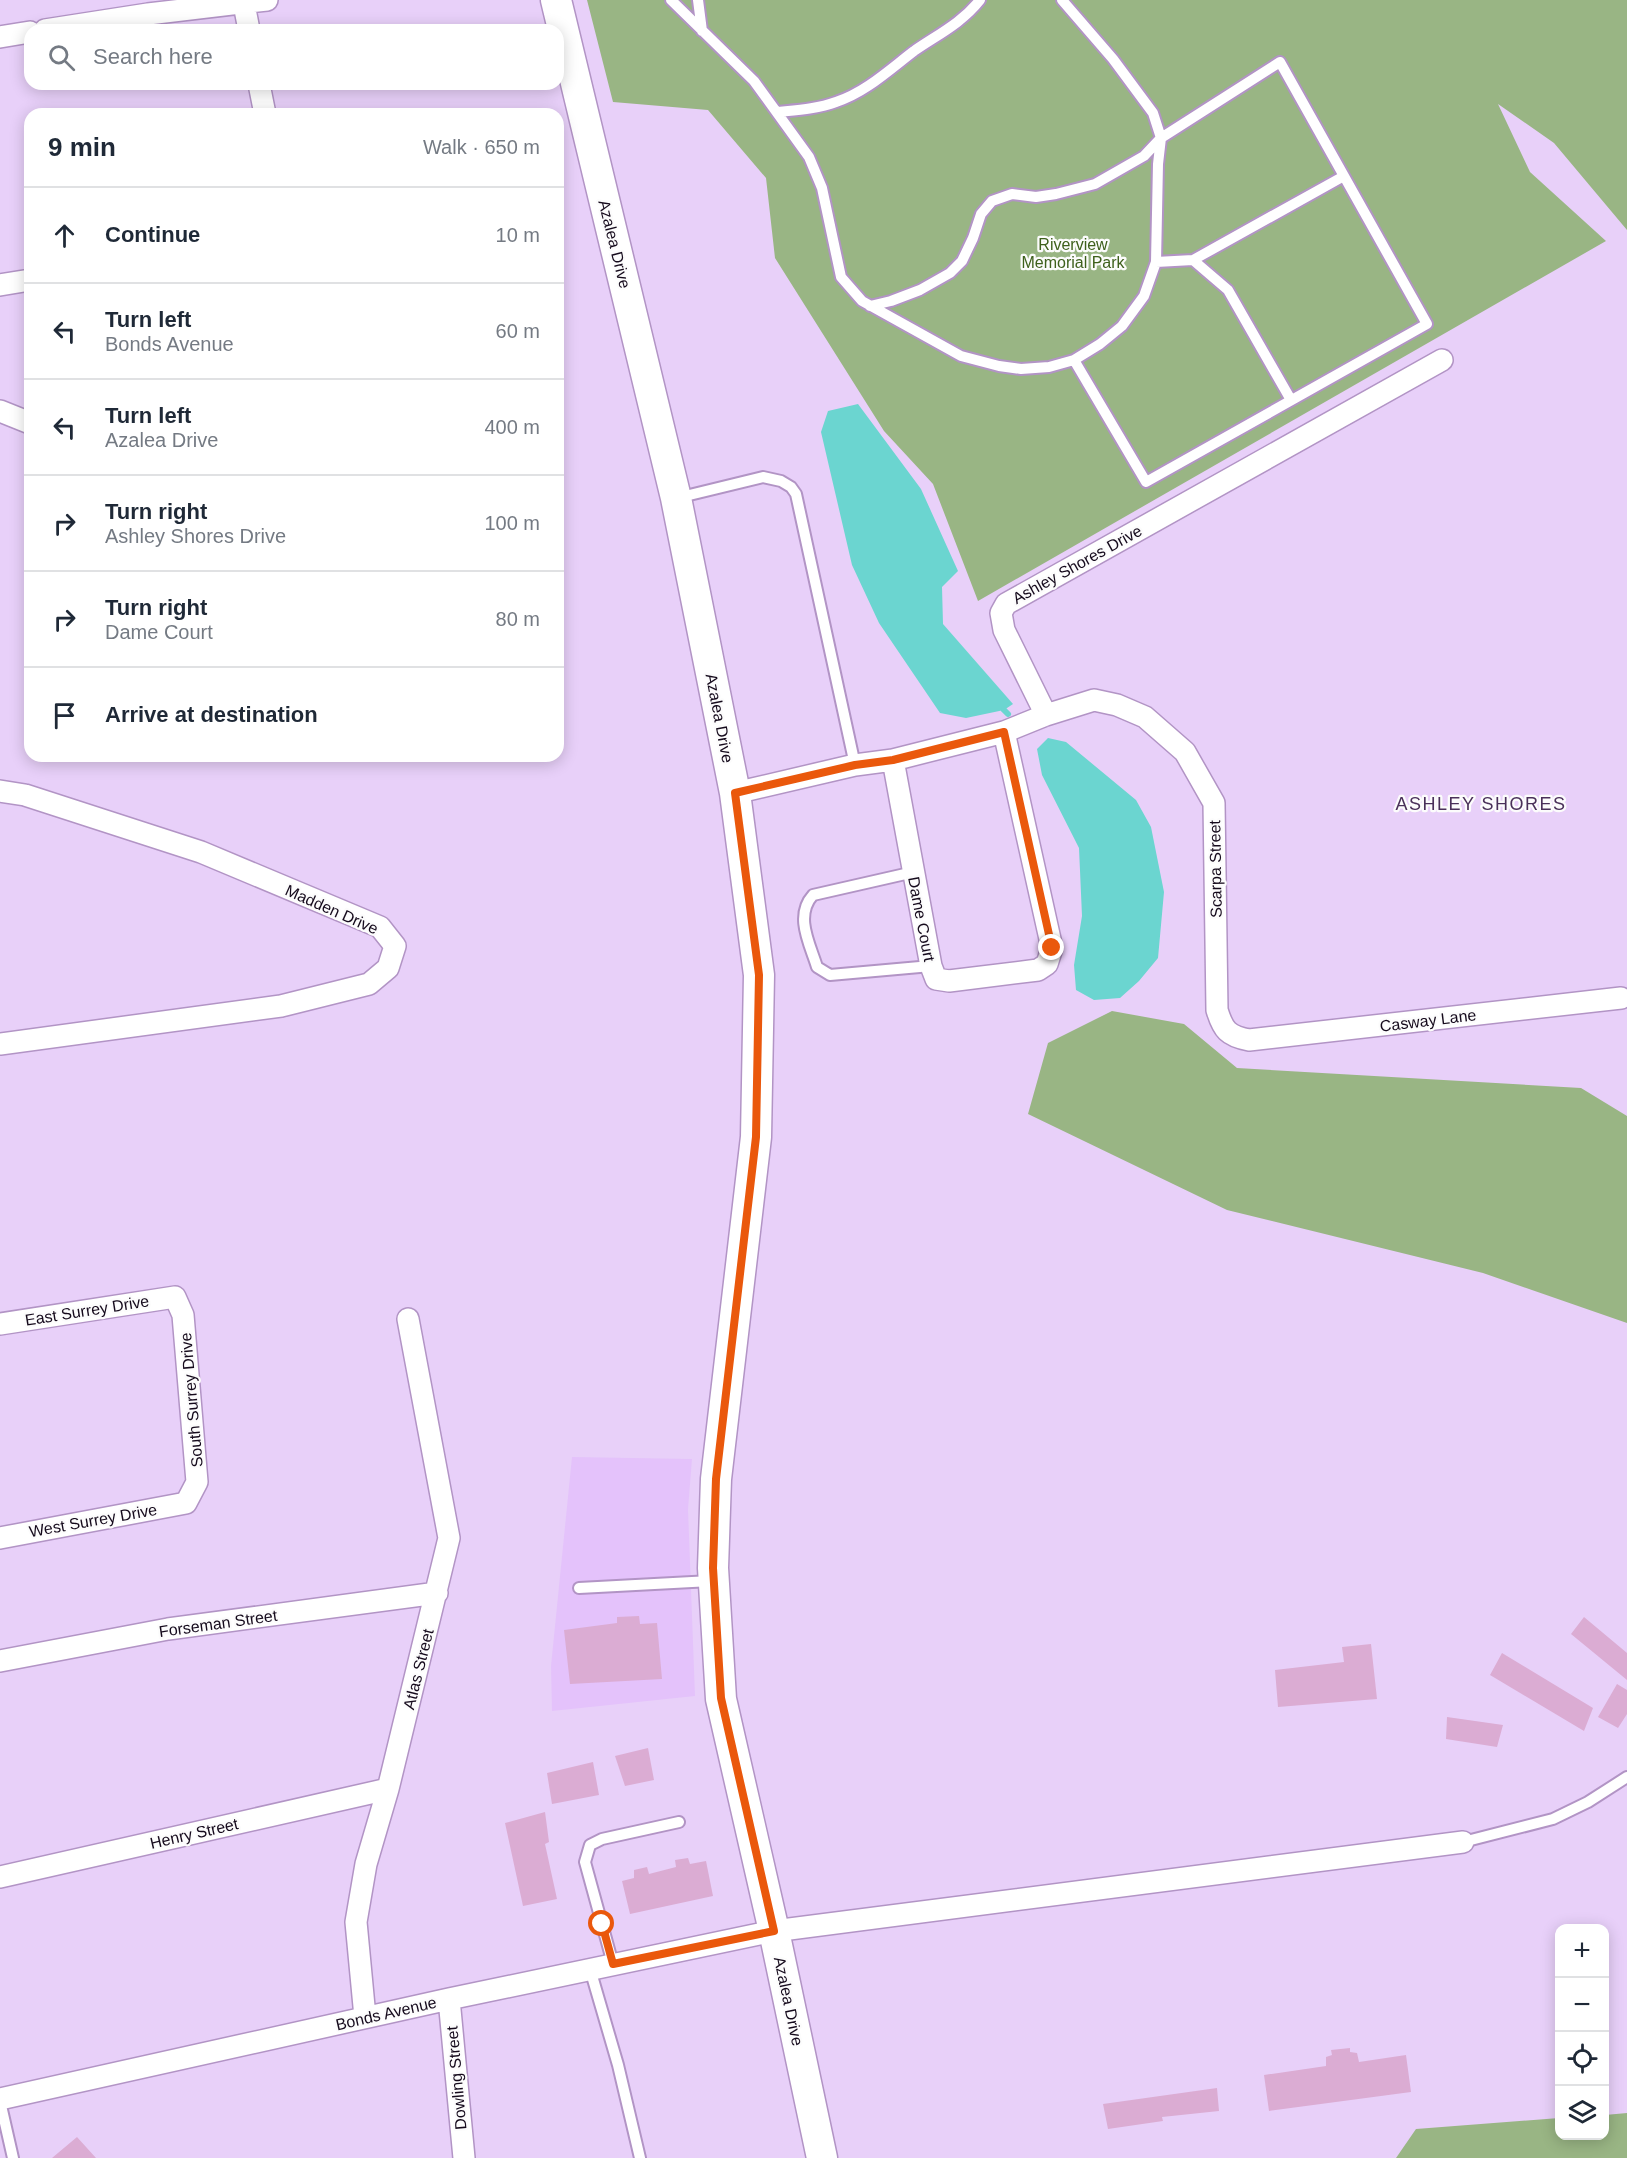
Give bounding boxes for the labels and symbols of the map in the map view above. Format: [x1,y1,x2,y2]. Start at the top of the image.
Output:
street label: Azalea Drive [595,198,634,290]
park label: Riverview Memorial Park [1021,236,1126,271]
street label: Ashley Shores Drive [1010,522,1145,607]
street label: Azalea Drive [703,672,737,764]
district label: ASHLEY SHORES [1395,794,1567,814]
street label: Scarpa Street [1206,819,1225,918]
street label: Dame Court [905,875,938,964]
street label: Madden Drive [283,881,381,938]
route end [1038,934,1064,960]
street label: Casway Lane [1379,1006,1477,1035]
street label: East Surrey Drive [24,1292,150,1329]
street label: South Surrey Drive [177,1332,206,1468]
street label: West Surrey Drive [28,1501,158,1540]
street label: Forseman Street [158,1607,279,1640]
street label: Atlas Street [400,1626,437,1711]
street label: Henry Street [148,1815,240,1852]
route start [588,1910,614,1936]
street label: Azalea Drive [771,1955,806,2047]
street label: Bonds Avenue [334,1994,438,2033]
street label: Dowling Street [443,2025,469,2131]

